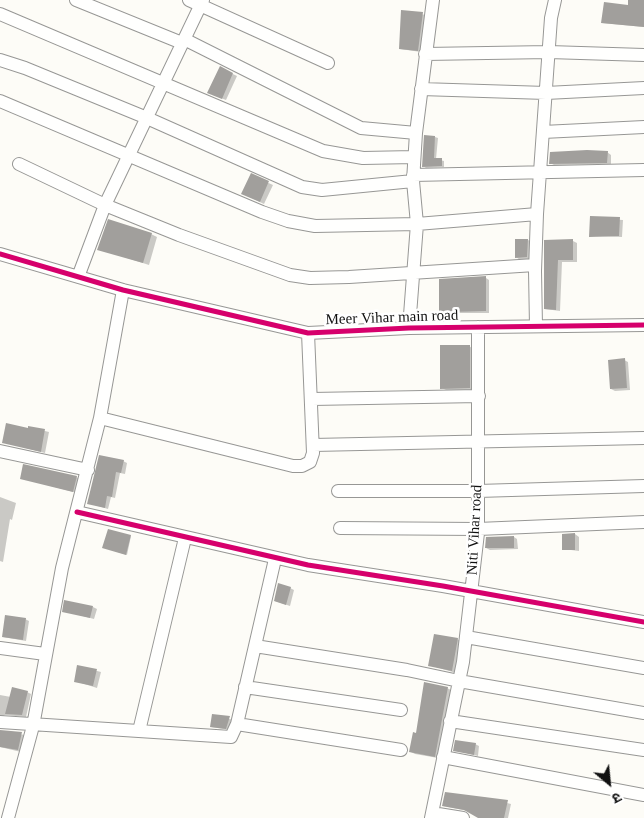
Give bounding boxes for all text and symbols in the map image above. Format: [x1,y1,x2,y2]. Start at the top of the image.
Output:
street label: Meer Vihar main road [315,306,469,330]
street label: Niti Vihar road [463,479,487,581]
north arrow [584,758,634,808]
text: उ [608,786,624,807]

